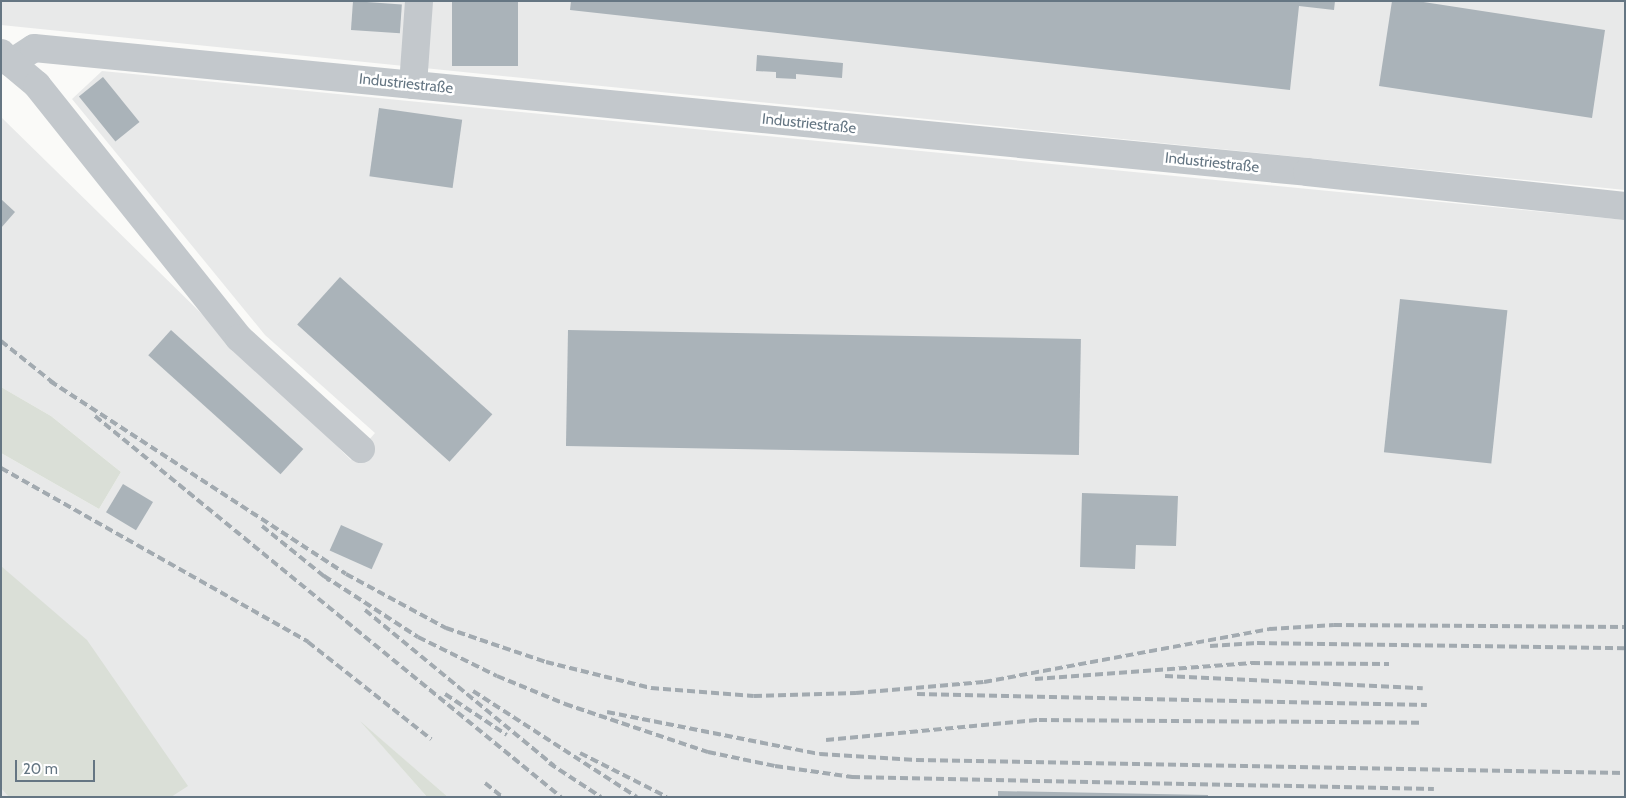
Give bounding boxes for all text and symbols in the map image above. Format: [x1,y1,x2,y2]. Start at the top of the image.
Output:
street label: Industriestraße [358,70,454,98]
street label: Industriestraße [761,110,857,138]
street label: Industriestraße [1164,149,1260,177]
scale bar [18,750,98,782]
text: 20 m [23,760,58,778]

